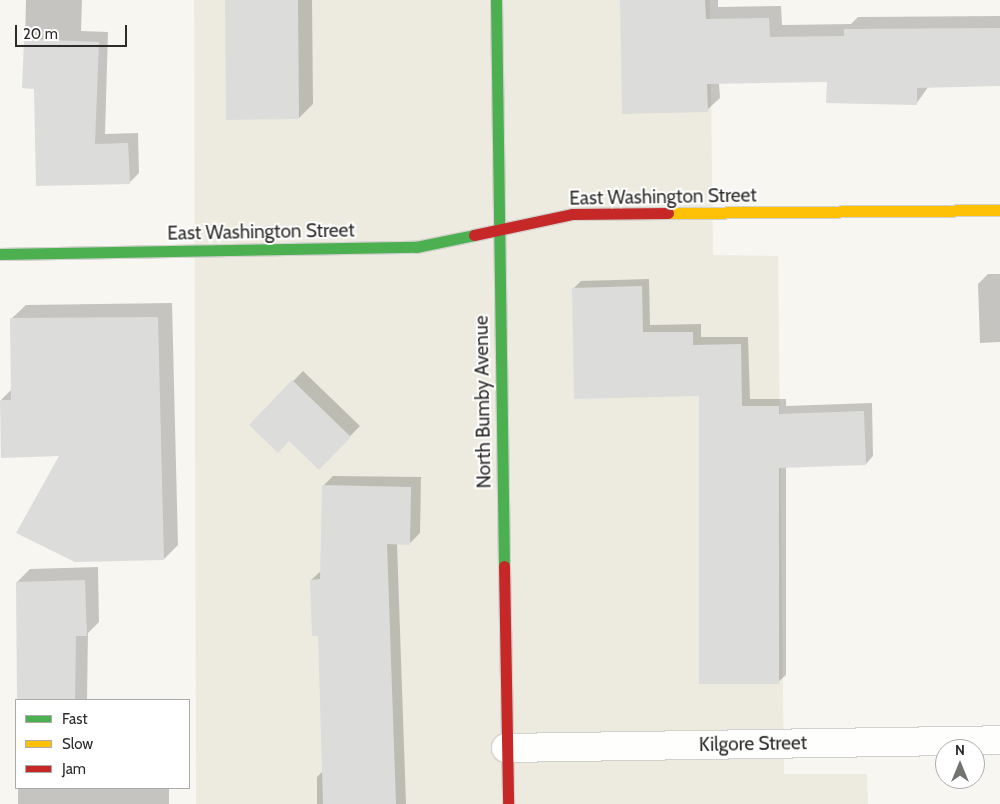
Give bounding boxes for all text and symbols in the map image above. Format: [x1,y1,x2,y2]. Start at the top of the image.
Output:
scale bar [18,15,130,47]
text: 20 m [23,25,58,43]
street label: East Washington Street [569,184,757,210]
street label: East Washington Street [167,219,355,245]
street label: North Bumby Avenue [470,315,496,489]
legend [15,699,190,789]
text: Fast [62,710,87,728]
street label: Kilgore Street [699,732,807,756]
text: Slow [62,735,93,753]
north arrow [935,739,985,789]
text: N [955,741,965,759]
text: Jam [62,760,86,778]

